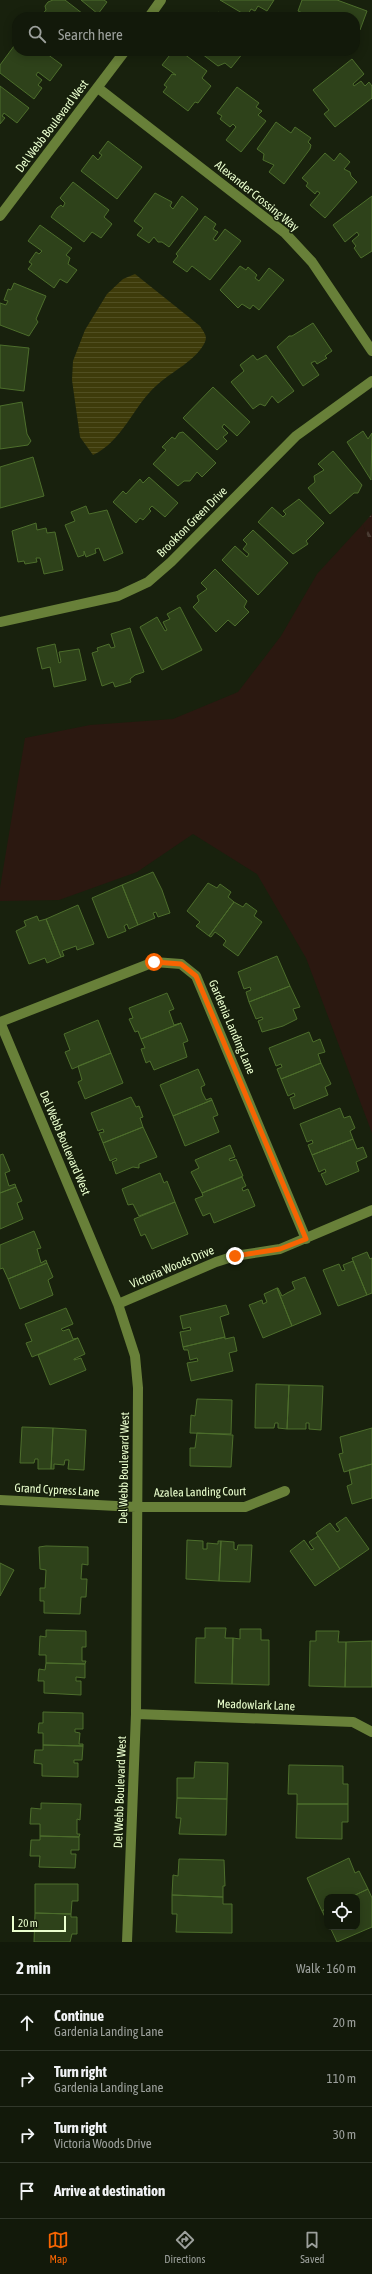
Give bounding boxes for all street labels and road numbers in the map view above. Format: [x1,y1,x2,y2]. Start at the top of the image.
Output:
street label: Del Webb Boulevard West [13,77,92,175]
street label: Alexander Crossing Way [212,158,302,234]
street label: Brookton Green Drive [154,484,230,560]
street label: Gardenia Landing Lane [206,978,258,1076]
street label: Del Webb Boulevard West [37,1089,94,1198]
street label: Victoria Woods Drive [128,1243,216,1291]
street label: Del Webb Boulevard West [116,1411,132,1524]
street label: Grand Cypress Lane [14,1481,100,1499]
street label: Azalea Landing Court [154,1484,247,1500]
street label: Meadowlark Lane [217,1697,295,1713]
street label: Del Webb Boulevard West [111,1735,129,1848]

